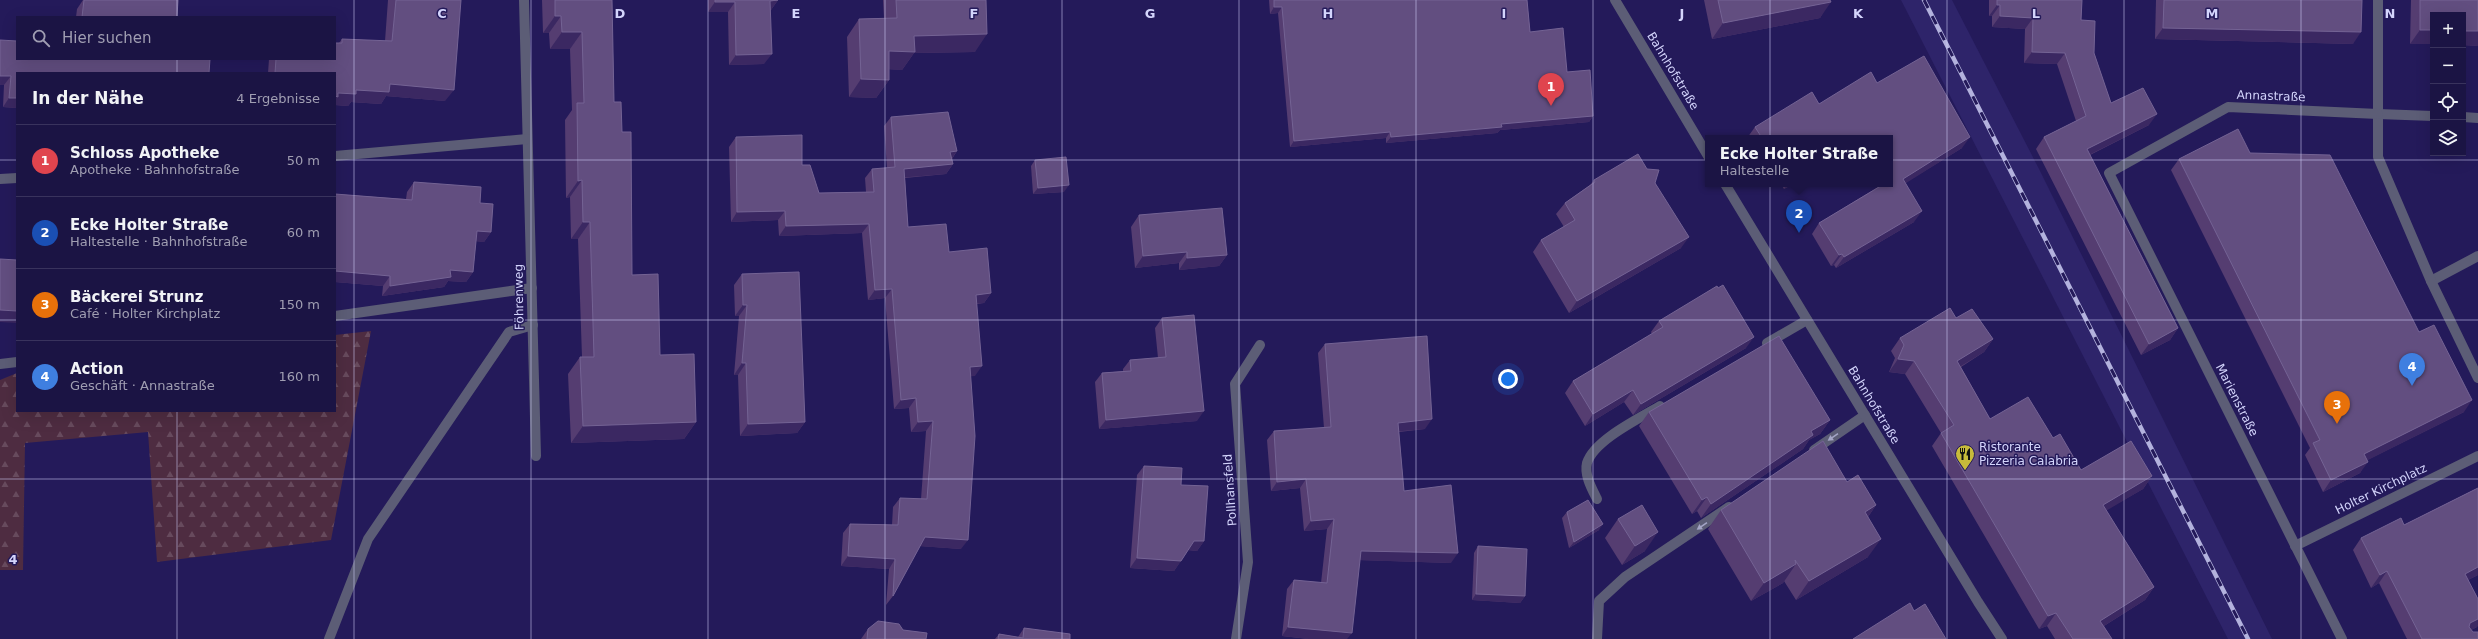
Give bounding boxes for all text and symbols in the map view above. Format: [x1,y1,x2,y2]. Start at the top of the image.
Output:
text: C [437,6,447,21]
text: D [615,6,626,21]
text: E [792,6,800,21]
text: F [970,6,978,21]
text: G [1145,6,1155,21]
text: H [1323,6,1333,21]
text: I [1502,6,1506,21]
text: J [1679,6,1684,21]
text: K [1853,6,1864,21]
text: L [2032,6,2040,21]
text: M [2206,6,2218,21]
text: N [2385,6,2395,21]
map controls [2430,12,2466,156]
button: + [2430,12,2466,48]
search box [16,16,336,60]
icon: search [30,27,52,49]
text: Hier suchen [62,29,151,47]
street label: Bahnhofstraße [1644,30,1702,112]
button: − [2430,48,2466,84]
pin: 1 [1538,73,1564,106]
button: locate [2430,84,2466,120]
text: In der Nähe [32,88,144,108]
street label: Annastraße [2236,88,2306,104]
text: 4 Ergebnisse [236,91,320,106]
button: layers [2430,120,2466,156]
popup [1705,135,1893,187]
text: Schloss Apotheke [70,144,219,162]
text: Ecke Holter Straße [1720,145,1878,163]
text: 1 [40,153,50,168]
text: 50 m [287,153,320,168]
text: Apotheke · Bahnhofstraße [70,162,239,177]
text: Haltestelle [1720,163,1789,178]
pin: 2 [1786,200,1812,233]
text: Ecke Holter Straße [70,216,229,234]
text: 2 [40,225,50,240]
text: 60 m [287,225,320,240]
text: Haltestelle · Bahnhofstraße [70,234,247,249]
street label: Föhrenweg [511,264,527,330]
text: Bäckerei Strunz [70,288,204,306]
text: 3 [40,297,50,312]
text: 150 m [278,297,320,312]
text: Café · Holter Kirchplatz [70,306,220,321]
pin: 4 [2399,353,2425,386]
text: Action [70,360,124,378]
street label: Marienstraße [2213,362,2261,438]
street label: Bahnhofstraße [1845,364,1903,446]
text: 4 [40,369,50,384]
text: 160 m [278,369,320,384]
your location [1498,369,1518,389]
text: Geschäft · Annastraße [70,378,215,393]
pin: 3 [2324,391,2350,424]
one-way arrow [1828,433,1838,441]
place label: Ristorante Pizzeria Calabria [1979,440,2078,468]
restaurant icon: Ristorante Pizzeria Calabria [1954,443,1976,471]
street label: Pollhansfeld [1220,453,1240,527]
street label: Holter Kirchplatz [2333,461,2429,517]
one-way arrow [1696,522,1708,529]
text: 4 [8,552,18,567]

